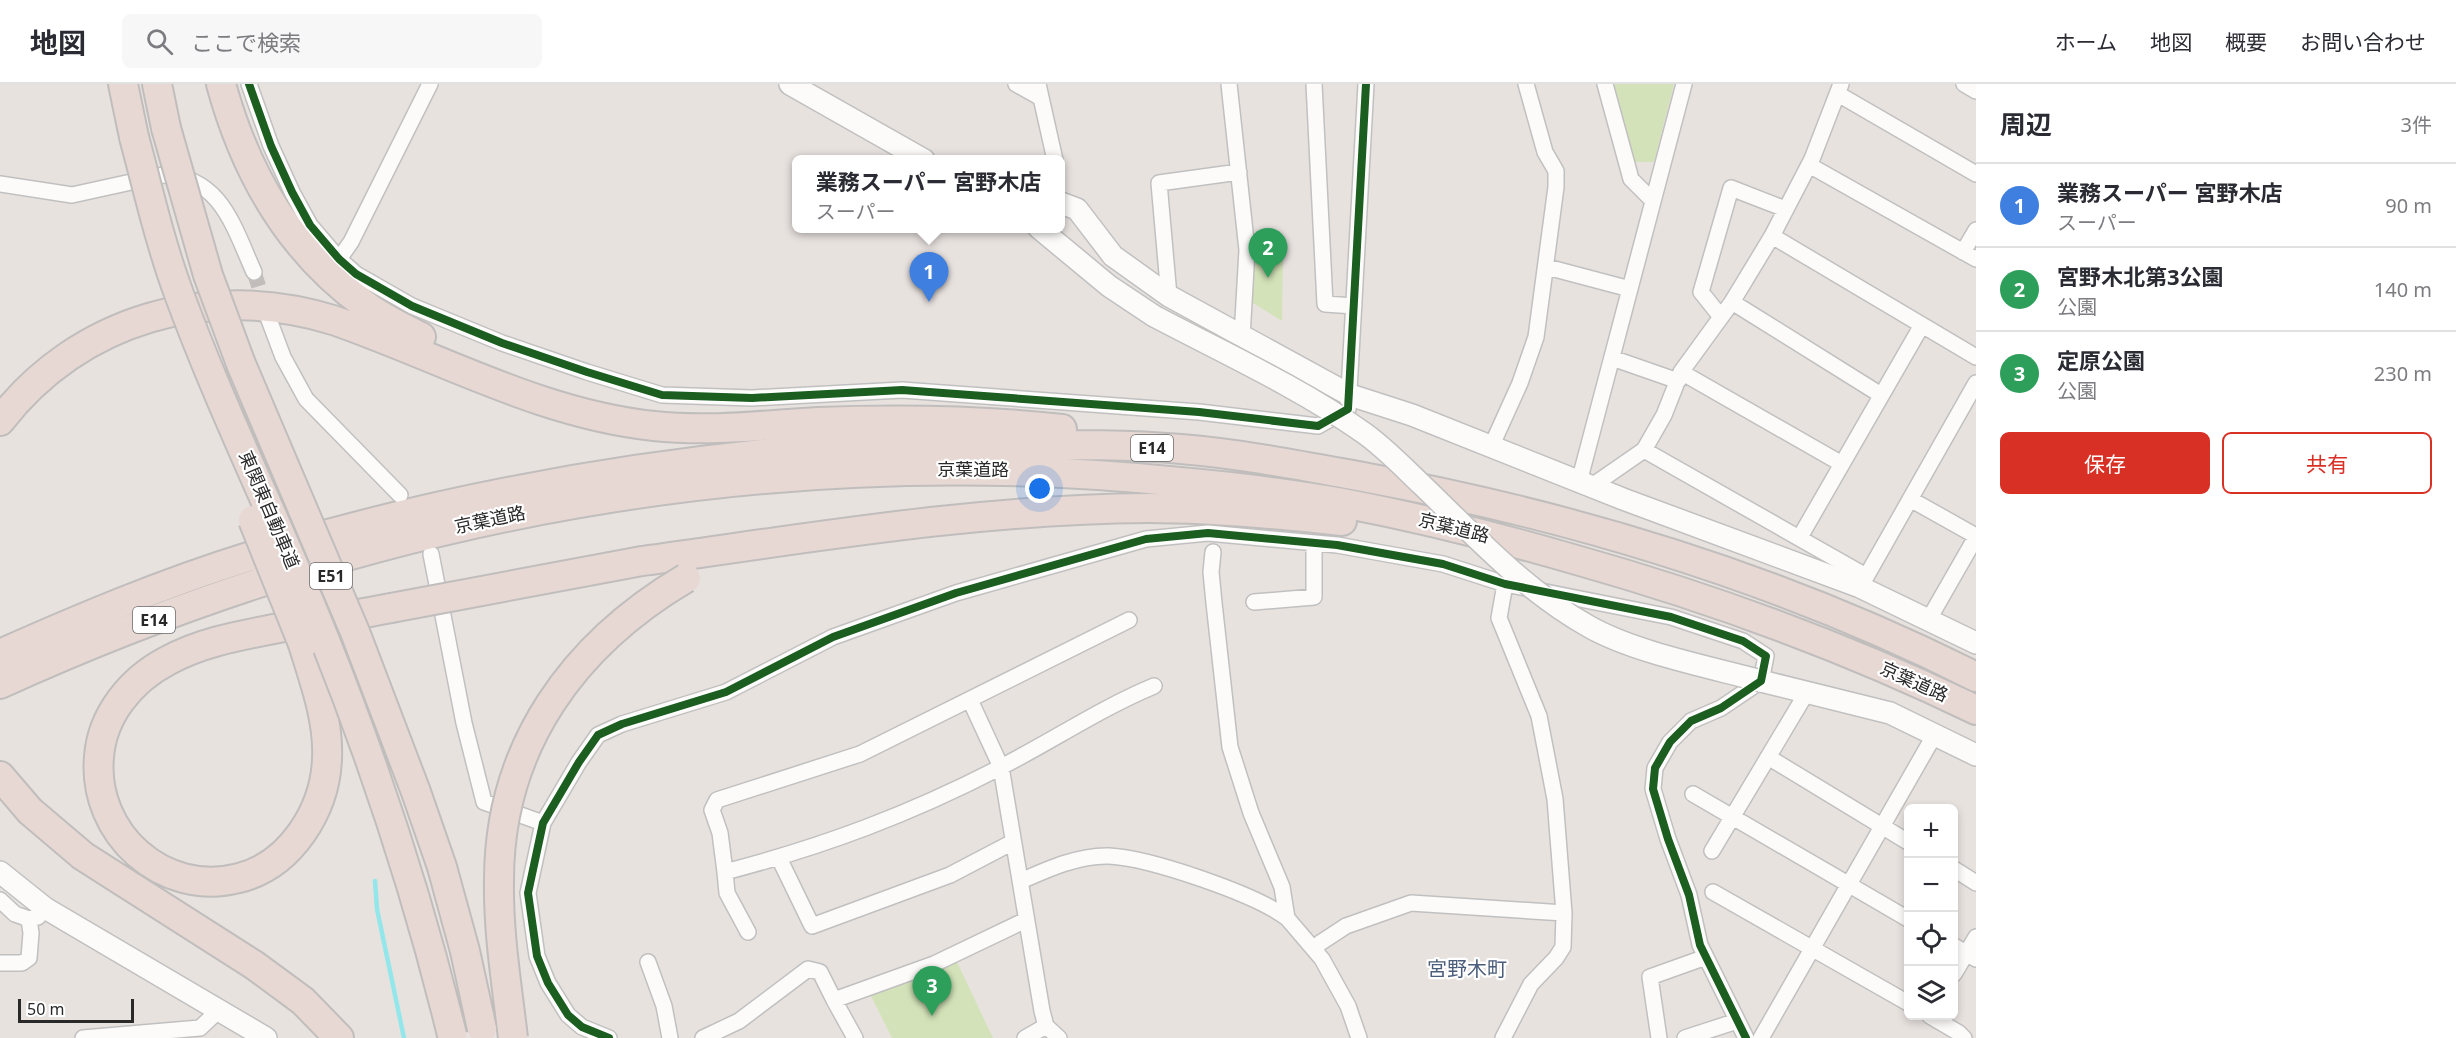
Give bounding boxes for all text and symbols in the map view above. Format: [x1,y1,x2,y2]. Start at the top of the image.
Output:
search box [122,14,542,68]
text: 地図 [30,23,86,61]
icon: search [143,25,176,58]
text: ここで検索 [191,27,301,57]
text: ホーム [2055,28,2117,56]
text: 地図 [2150,28,2192,56]
text: 概要 [2225,28,2267,56]
text: お問い合わせ [2300,28,2426,56]
text: 周辺 [2000,106,2052,142]
text: 3件 [2401,111,2432,138]
popup [792,155,1065,233]
text: 業務スーパー 宮野木店 [816,166,1041,196]
text: 業務スーパー 宮野木店 [2057,177,2283,207]
text: 1 [2014,192,2025,219]
text: 90 m [2385,192,2432,219]
text: スーパー [816,198,896,225]
text: スーパー [2057,209,2137,236]
pin: 2 [1248,228,1288,278]
pin: 1 [910,252,948,302]
text: 宮野木北第3公園 [2057,261,2224,291]
text: 2 [2014,276,2025,303]
text: 140 m [2374,276,2432,303]
text: 公園 [2057,293,2097,320]
text: 定原公園 [2057,345,2145,375]
text: 3 [2014,360,2025,387]
text: 230 m [2374,360,2432,387]
text: 公園 [2057,377,2097,404]
button: 保存 [2000,432,2210,494]
button: 共有 [2222,432,2432,494]
road number: E14 [1131,435,1173,461]
street label: 東関東自動車道 [234,447,306,572]
street label: 京葉道路 [937,457,1009,481]
your location [1025,474,1054,503]
street label: 京葉道路 [452,500,528,538]
street label: 京葉道路 [1416,507,1492,547]
road number: E51 [310,563,352,589]
road number: E14 [133,607,175,633]
street label: 京葉道路 [1877,655,1952,707]
map controls [1904,804,1958,1020]
button: + [1904,804,1958,858]
button: − [1904,858,1958,912]
button: locate [1904,912,1958,966]
district label: 宮野木町 [1427,955,1507,982]
pin: 3 [912,966,952,1016]
button: layers [1904,966,1958,1020]
scale bar [18,996,134,1024]
text: 50 m [27,998,64,1020]

